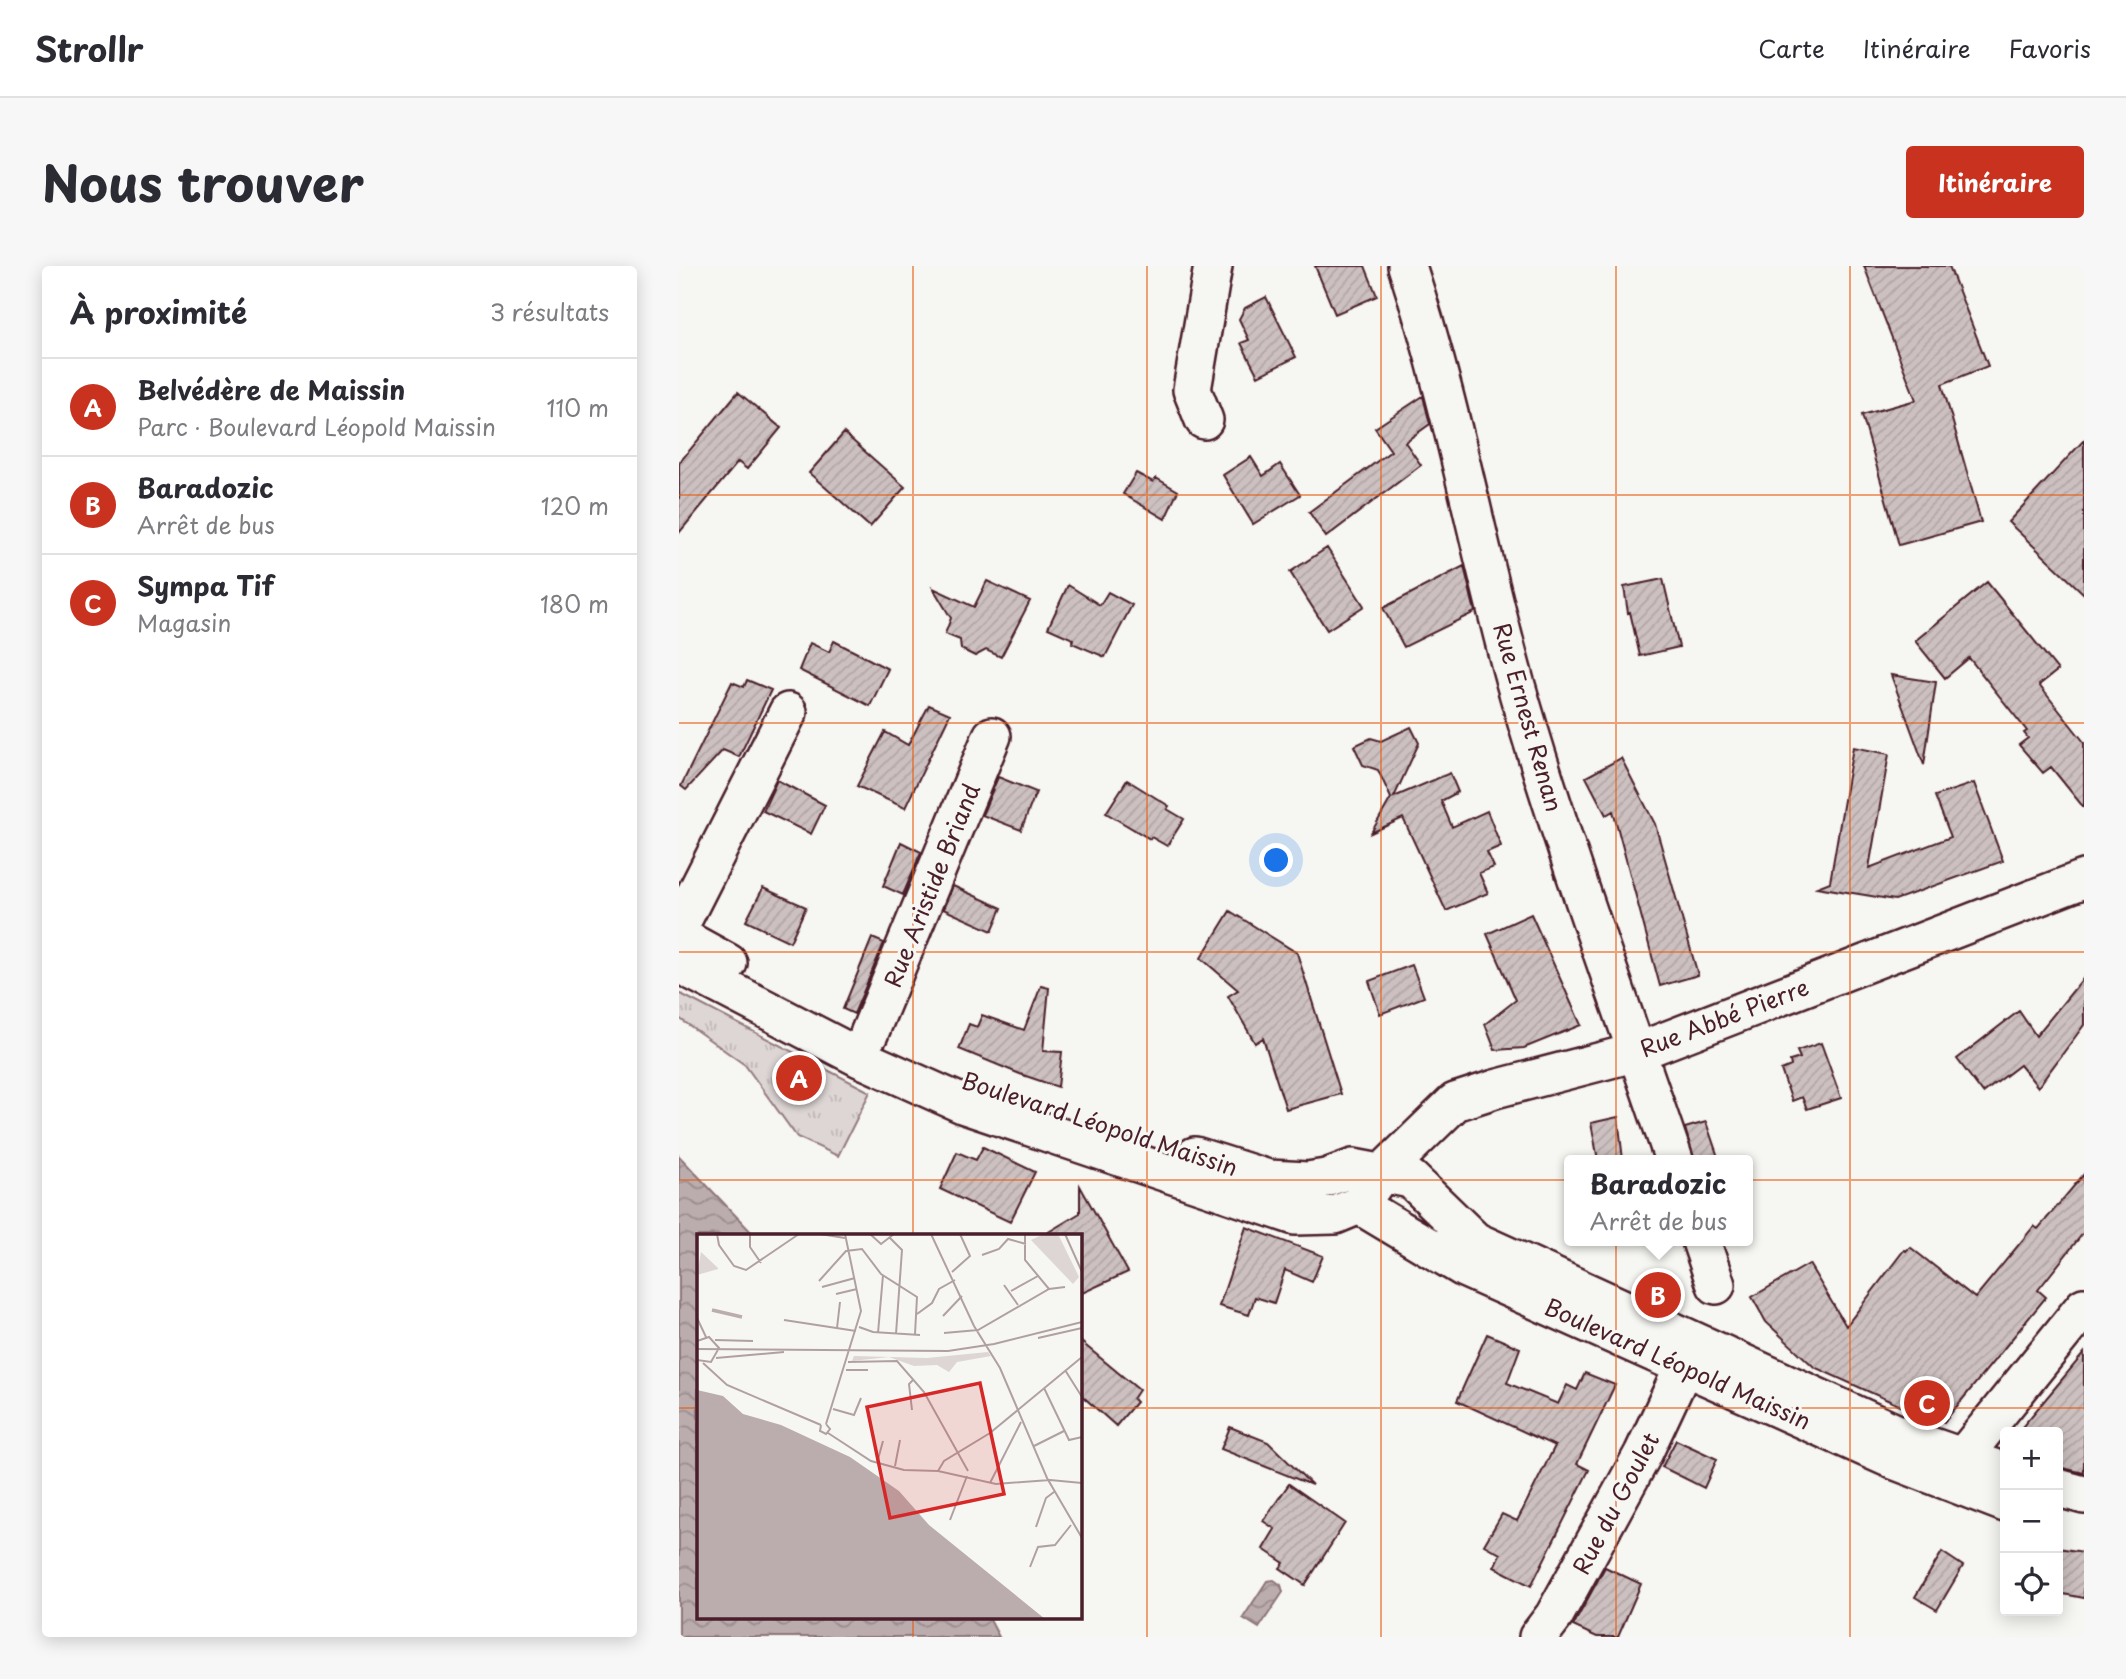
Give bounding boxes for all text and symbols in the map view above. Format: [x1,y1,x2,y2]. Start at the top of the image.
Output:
text: Strollr [35,23,144,73]
text: Carte [1758,30,1825,66]
text: Itinéraire [1863,30,1971,66]
text: Favoris [2009,30,2091,66]
text: Nous trouver [42,145,364,219]
button: Itinéraire [1906,146,2084,218]
text: À proximité [70,289,247,334]
text: 3 résultats [490,294,609,329]
text: Belvédère de Maissin [137,370,405,409]
text: A [84,390,102,425]
text: 110 m [547,390,609,425]
text: Parc · Boulevard Léopold Maissin [137,409,496,444]
text: Baradozic [137,468,274,507]
text: B [85,488,101,523]
text: 120 m [541,488,609,523]
text: Arrêt de bus [137,507,275,542]
text: Sympa Tif [137,566,274,605]
text: C [84,586,102,621]
text: 180 m [540,586,609,621]
text: Magasin [137,605,231,640]
street label: Rue Ernest Renan [1485,618,1573,816]
street label: Rue Aristide Briand [874,778,988,992]
your location [1259,843,1293,877]
street label: Rue Abbé Pierre [1635,969,1813,1065]
pin: A [776,1052,822,1104]
street label: Boulevard Léopold Maissin [957,1062,1243,1184]
popup [1564,1155,1753,1246]
text: Baradozic [1590,1164,1726,1203]
text: Arrêt de bus [1590,1203,1727,1238]
inset map [697,1234,1081,1620]
pin: B [1635,1269,1681,1321]
street label: Boulevard Léopold Maissin [1539,1291,1817,1435]
pin: C [1904,1377,1950,1429]
street label: Rue du Goulet [1563,1426,1667,1580]
map controls [2000,1427,2063,1616]
button: + [2000,1427,2063,1490]
button: − [2000,1490,2063,1553]
button: locate [2000,1553,2063,1616]

